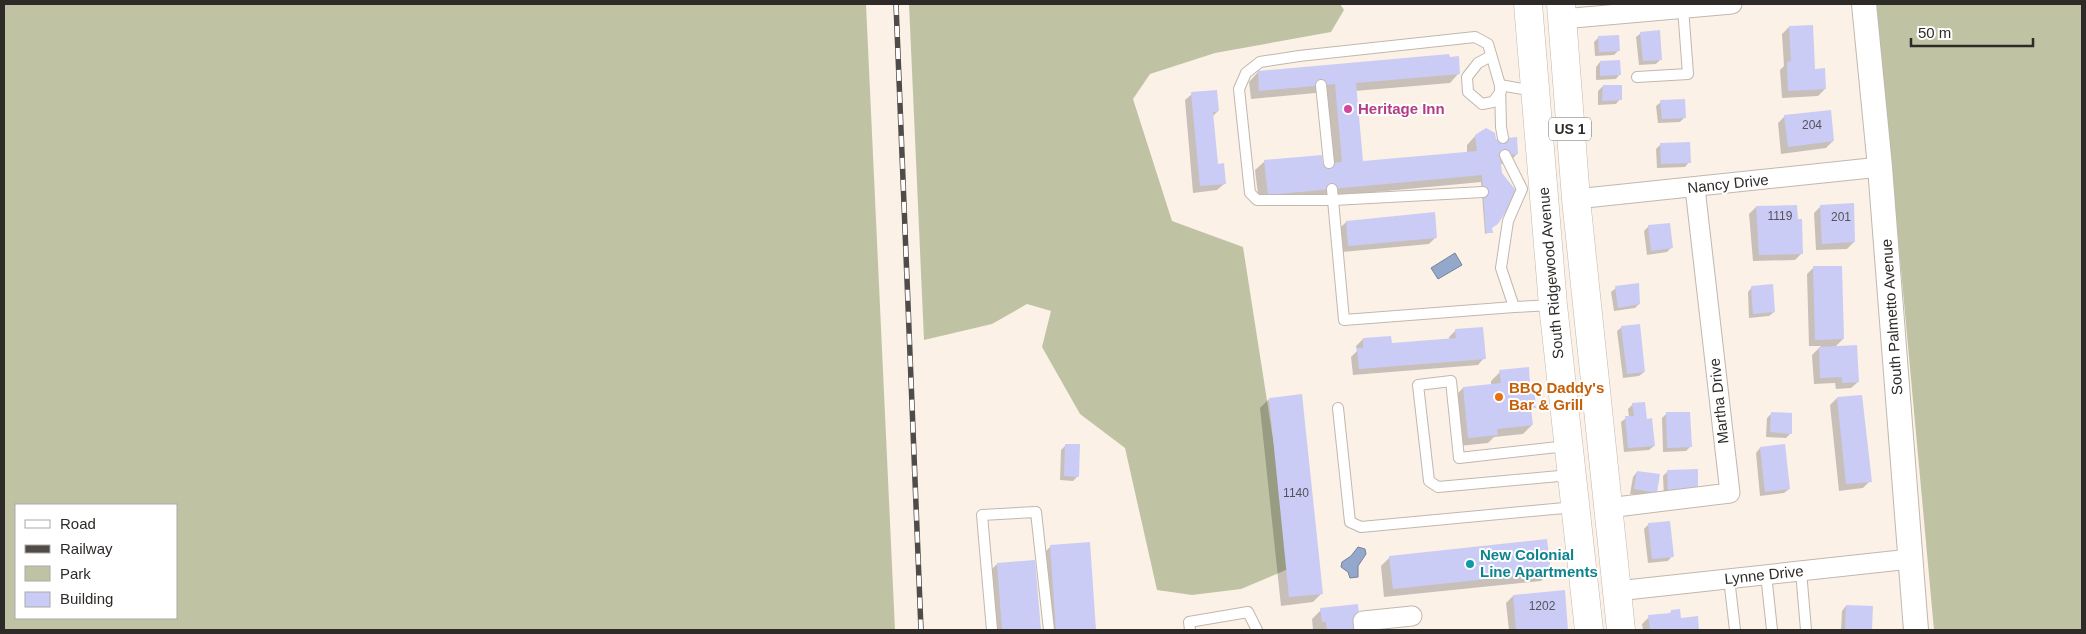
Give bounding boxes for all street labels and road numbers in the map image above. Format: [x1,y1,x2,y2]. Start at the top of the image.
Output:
road number: US 1 [1549,118,1591,140]
street label: Nancy Drive [1686,171,1769,196]
street label: South Ridgewood Avenue [1535,186,1566,360]
street label: South Palmetto Avenue [1878,238,1905,396]
street label: Martha Drive [1706,357,1731,445]
street label: Lynne Drive [1724,562,1804,587]

